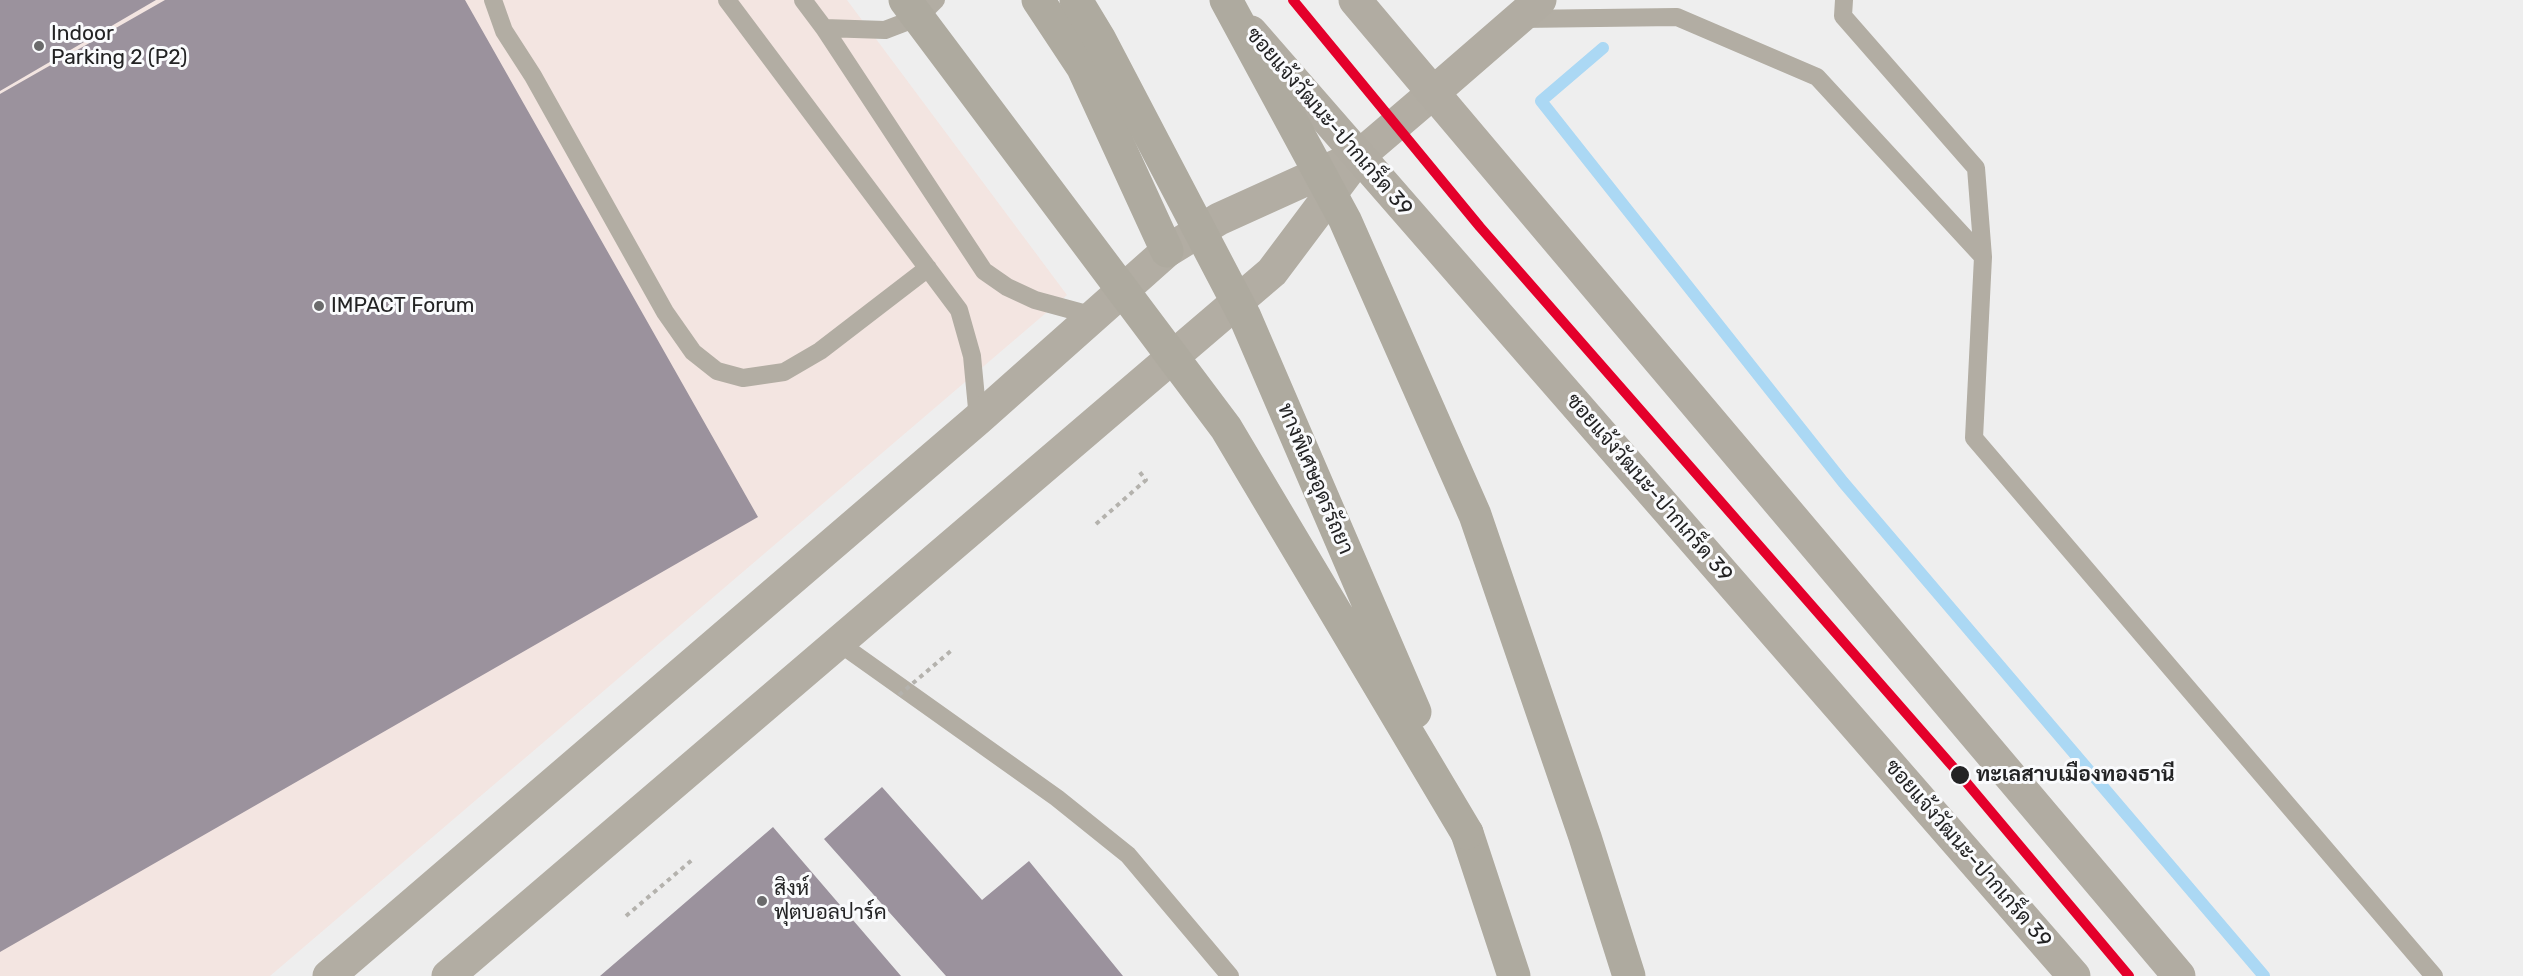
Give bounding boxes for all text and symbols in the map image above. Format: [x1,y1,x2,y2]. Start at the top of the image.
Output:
place label: Indoor Parking 2 (P2) [51,21,187,71]
street label: ซอยแจ้งวัฒนะ-ปากเกร็ด 39 [1240,23,1418,221]
marker: Indoor Parking 2 (P2) [32,39,46,53]
place label: IMPACT Forum [331,293,475,319]
marker: IMPACT Forum [312,299,326,313]
street label: ซอยแจ้งวัฒนะ-ปากเกร็ด 39 [1560,389,1738,587]
street label: ทางพิเศษอุดรรัถยา [1272,400,1358,558]
street label: ซอยแจ้งวัฒนะ-ปากเกร็ด 39 [1879,755,2057,953]
place label: ทะเลสาบเมืองทองธานี [1976,762,2175,788]
marker: ทะเลสาบเมืองทองธานี [1949,764,1971,786]
place label: สิงห์ ฟุตบอลปาร์ค [774,876,887,926]
marker: สิงห์ ฟุตบอลปาร์ค [755,894,769,908]

